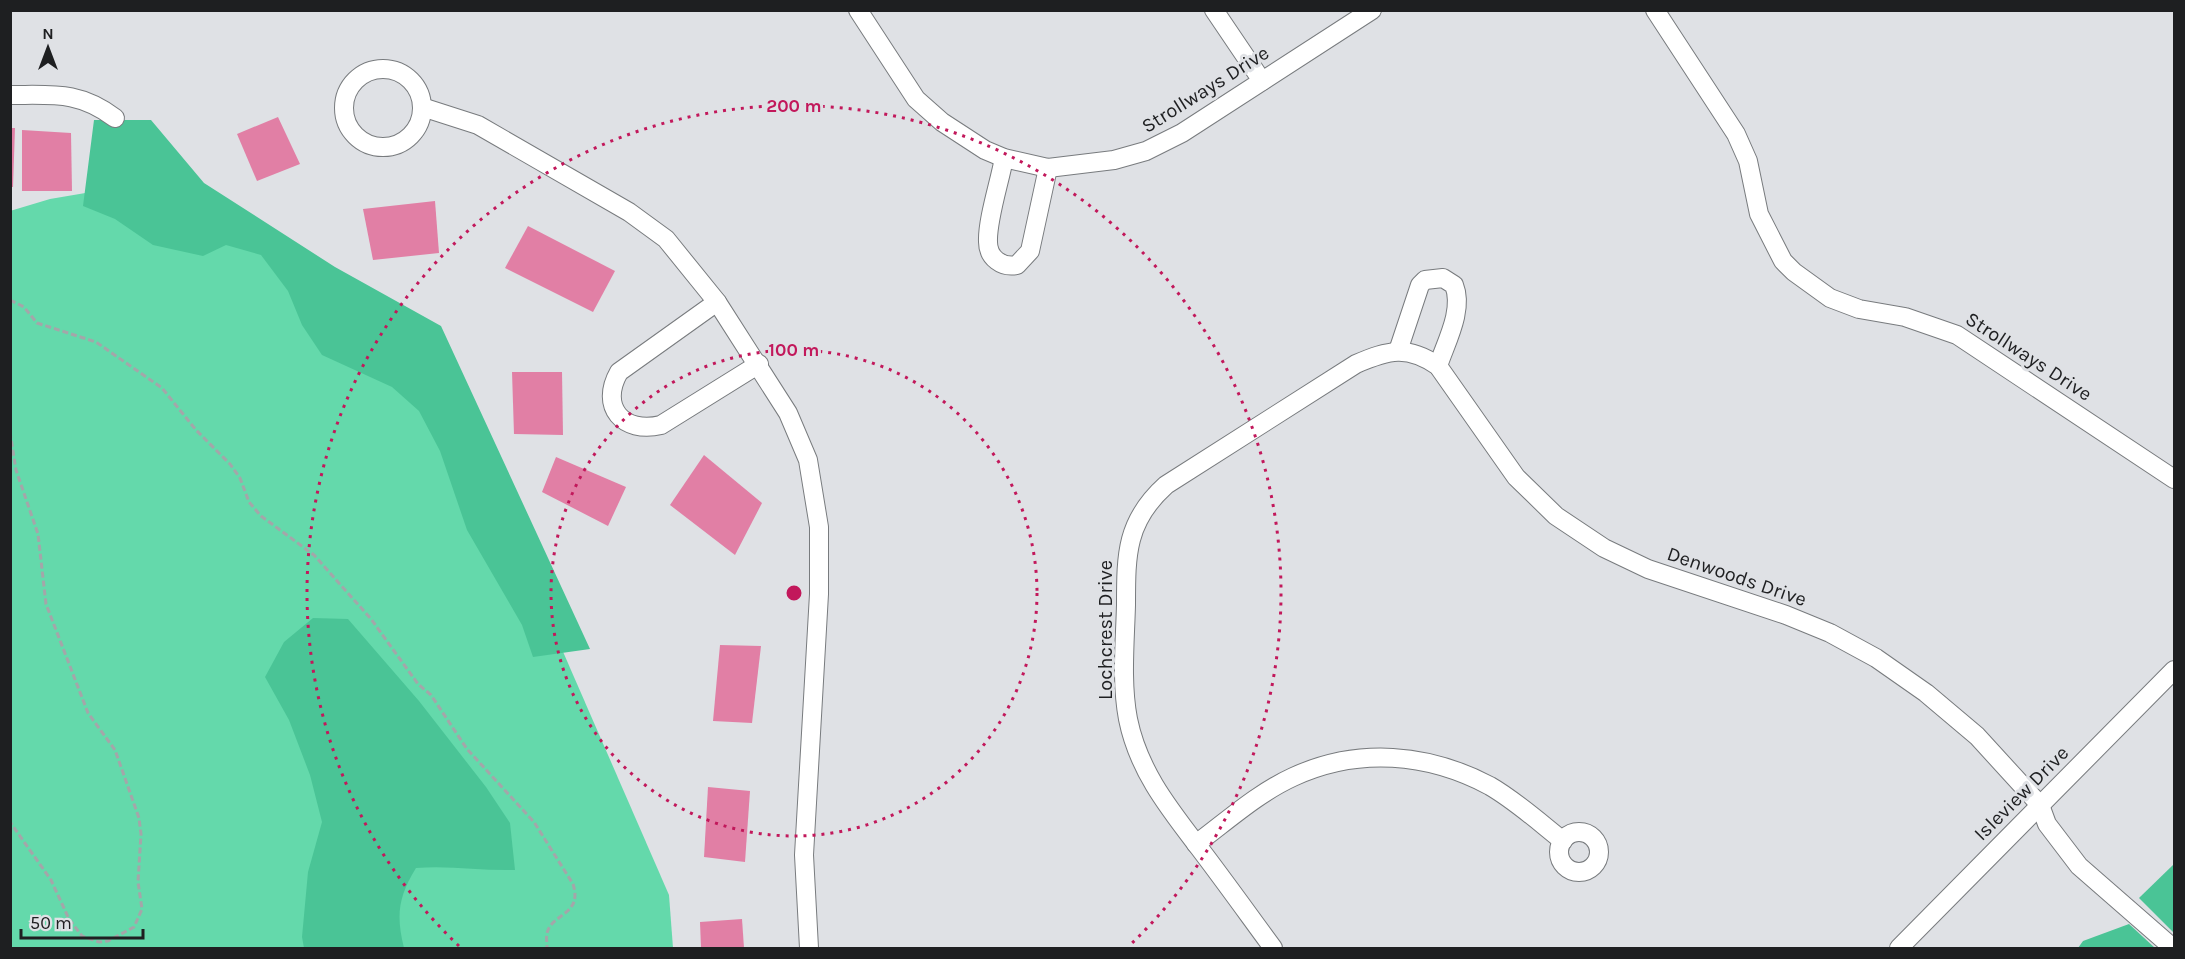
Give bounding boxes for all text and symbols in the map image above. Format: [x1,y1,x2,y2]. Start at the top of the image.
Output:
north arrow [18,18,78,78]
text: N [42,24,54,43]
street label: Strollways Drive [1137,41,1273,138]
text: 200 m [766,95,822,117]
street label: Strollways Drive [1961,307,2096,406]
text: 100 m [769,339,819,361]
street label: Denwoods Drive [1664,542,1809,611]
street label: Lochcrest Drive [1094,560,1117,700]
centre of rings [784,583,804,603]
street label: Isleview Drive [1969,741,2073,845]
scale bar [21,902,142,940]
text: 50 m [30,912,72,934]

